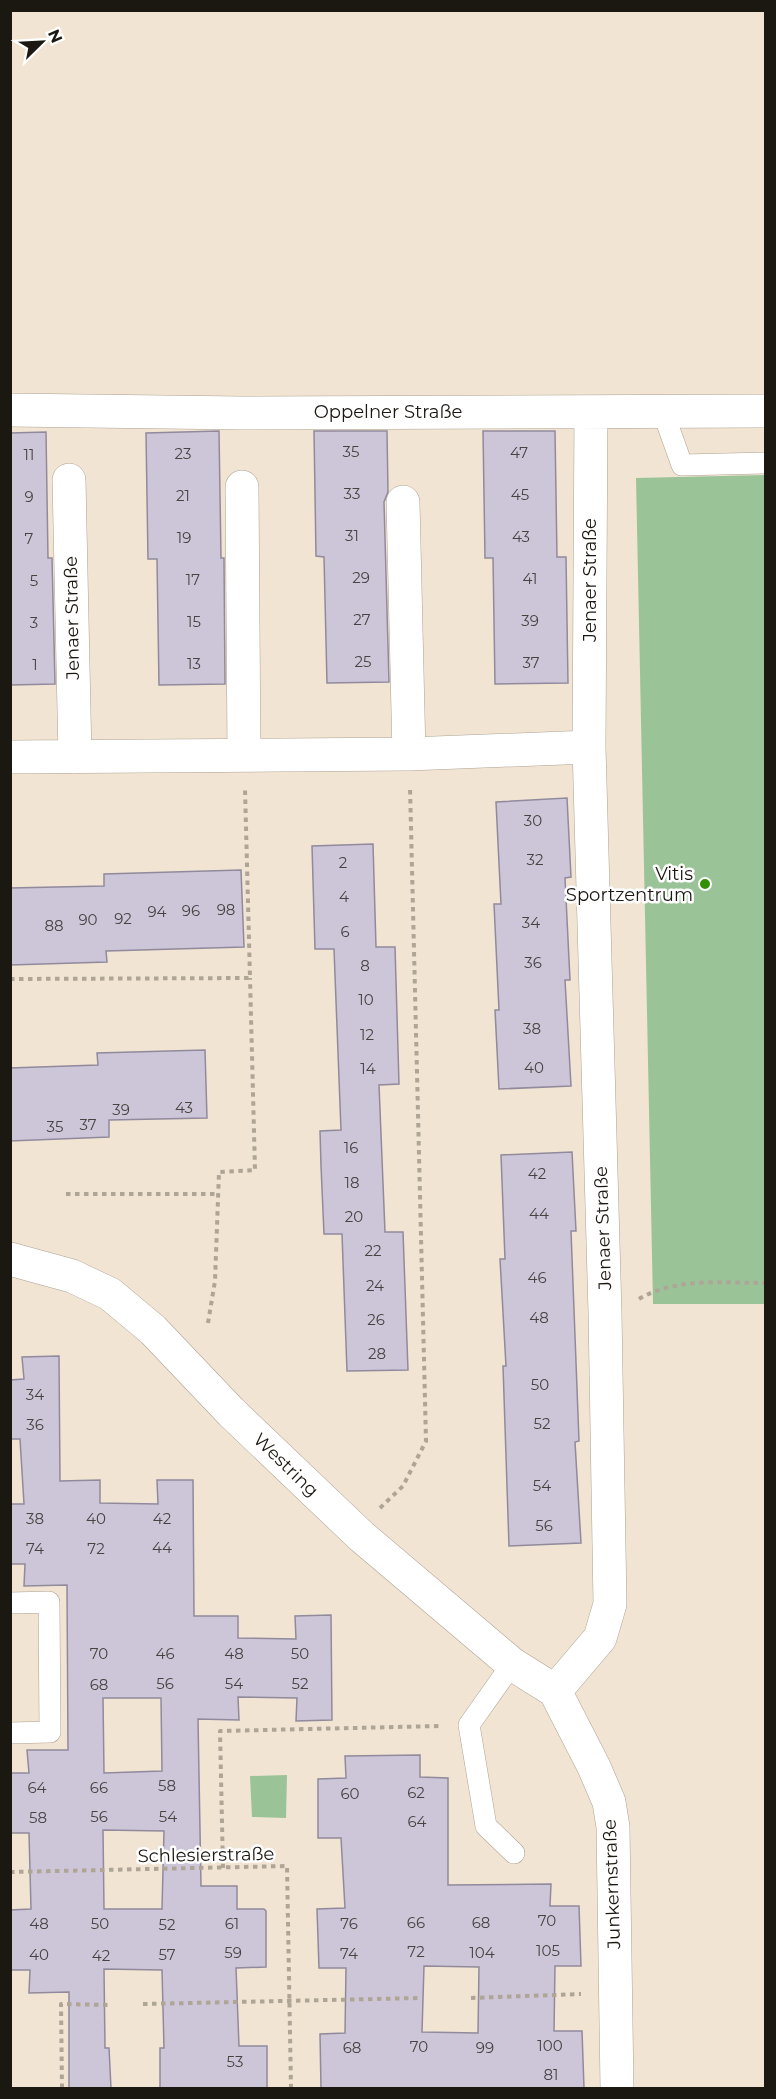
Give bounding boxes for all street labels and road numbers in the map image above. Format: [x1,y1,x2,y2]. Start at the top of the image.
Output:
street label: Oppelner Straße [314,401,462,423]
street label: Jenaer Straße [579,518,601,643]
street label: Jenaer Straße [60,556,84,681]
street label: Jenaer Straße [590,1166,616,1291]
street label: Westring [249,1428,323,1502]
street label: Junkernstraße [599,1819,625,1950]
street label: Schlesierstraße [137,1843,275,1867]

